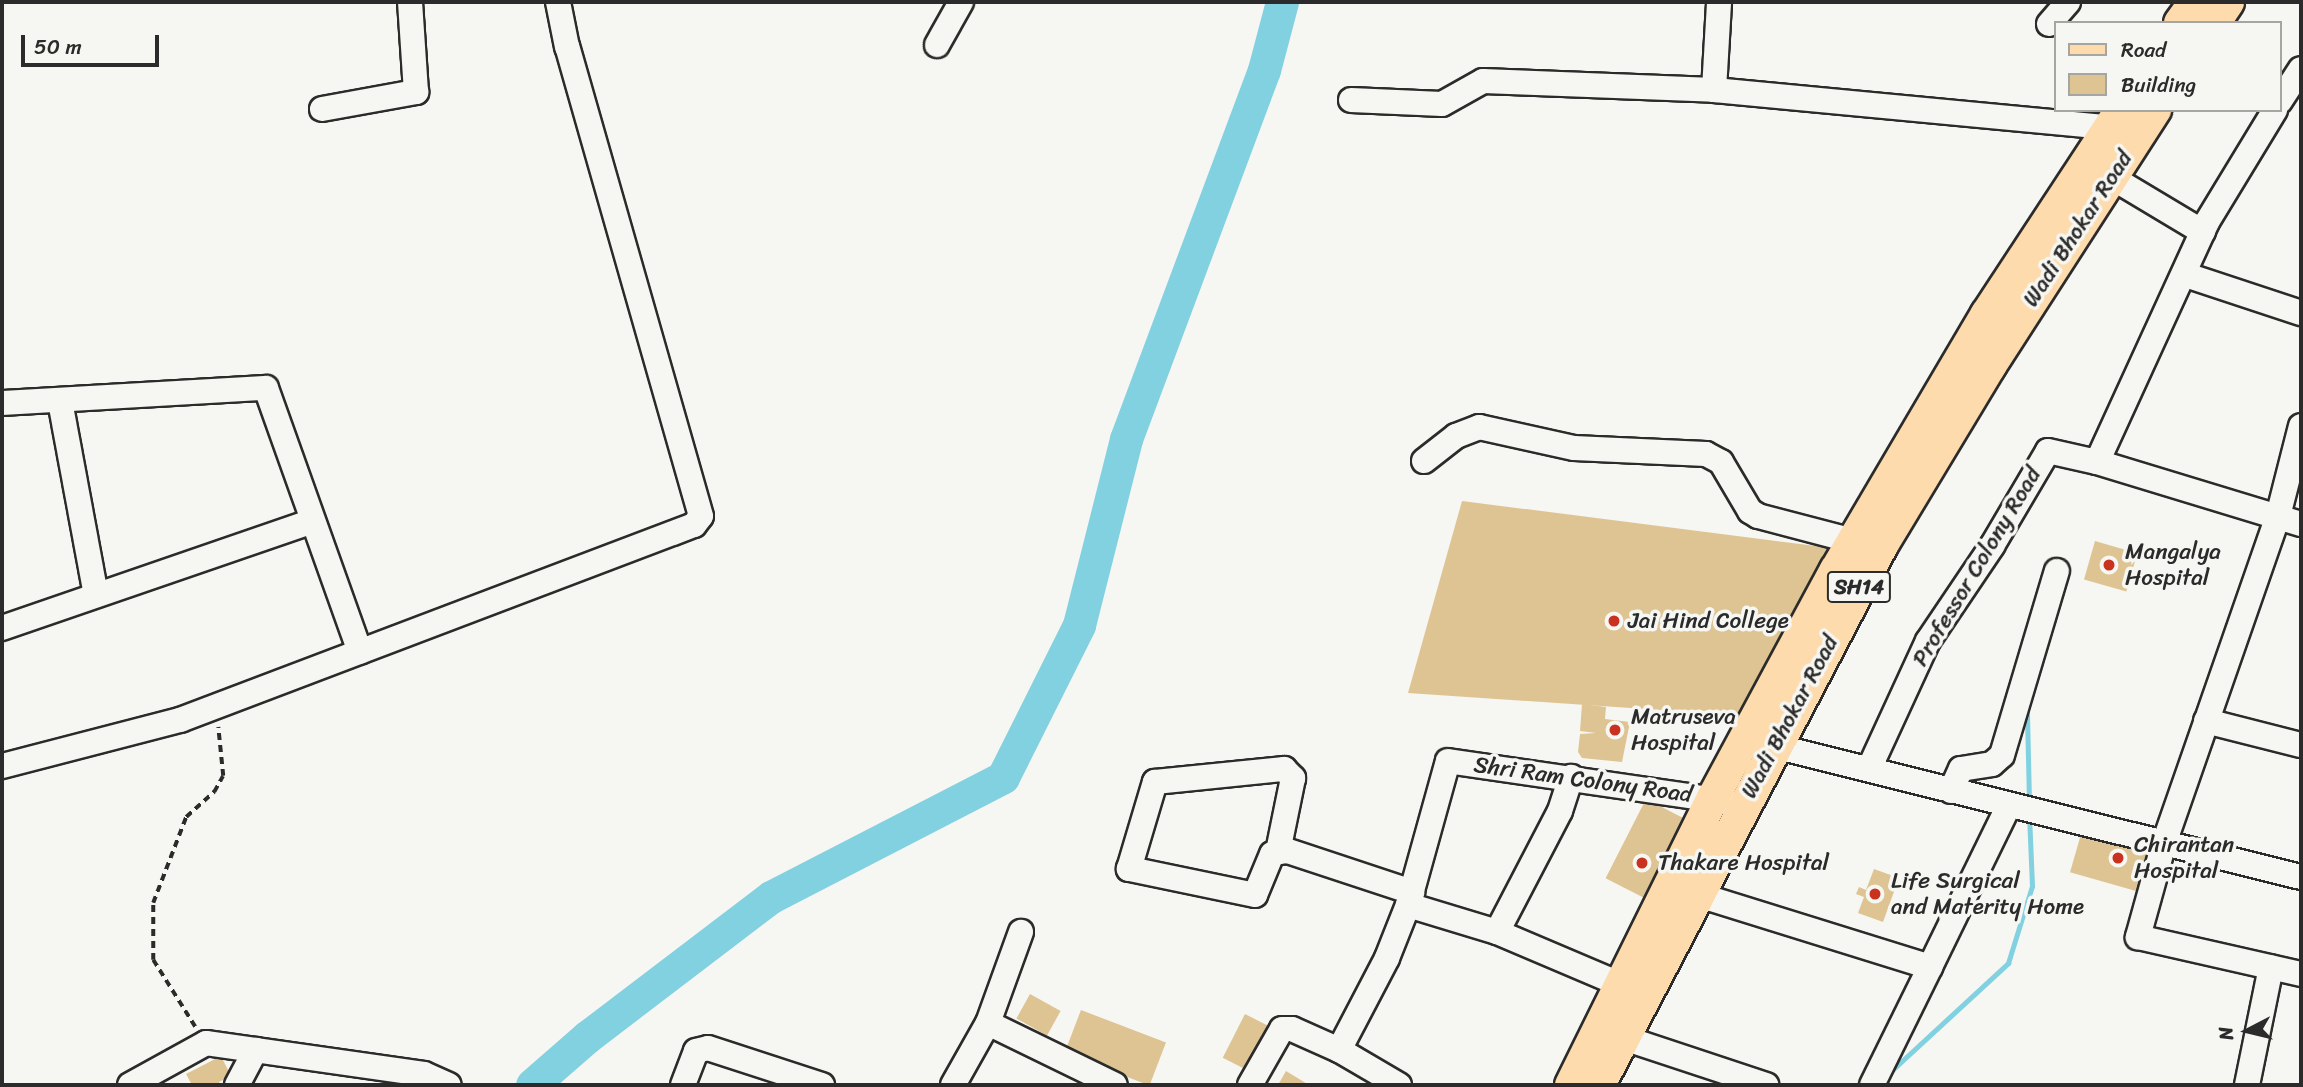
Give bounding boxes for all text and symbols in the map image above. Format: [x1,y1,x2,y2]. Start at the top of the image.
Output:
scale bar [24,21,163,65]
legend [2054,21,2282,112]
text: 50 m [34,28,82,66]
text: Road [2121,31,2166,69]
text: Building [2121,66,2196,104]
street label: Wadi Bhokar Road [2017,146,2139,312]
street label: Professor Colony Road [1907,462,2047,672]
place label: Mangalya Hospital [2125,538,2221,592]
marker: Mangalya Hospital [2099,555,2119,575]
road number: SH14 [1826,570,1892,604]
place label: Jai Hind College [1628,607,1789,635]
marker: Jai Hind College [1606,613,1622,629]
street label: Wadi Bhokar Road [1735,631,1845,803]
place label: Matruseva Hospital [1631,703,1736,757]
marker: Matruseva Hospital [1605,720,1625,740]
street label: Shri Ram Colony Road [1472,751,1694,809]
place label: Chirantan Hospital [2134,831,2234,885]
marker: Chirantan Hospital [2108,848,2128,868]
place label: Thakare Hospital [1658,849,1829,877]
marker: Thakare Hospital [1632,853,1652,873]
place label: Life Surgical and Materity Home [1891,867,2086,921]
marker: Life Surgical and Materity Home [1865,884,1885,904]
north arrow [2212,996,2282,1066]
text: N [2208,1025,2243,1042]

